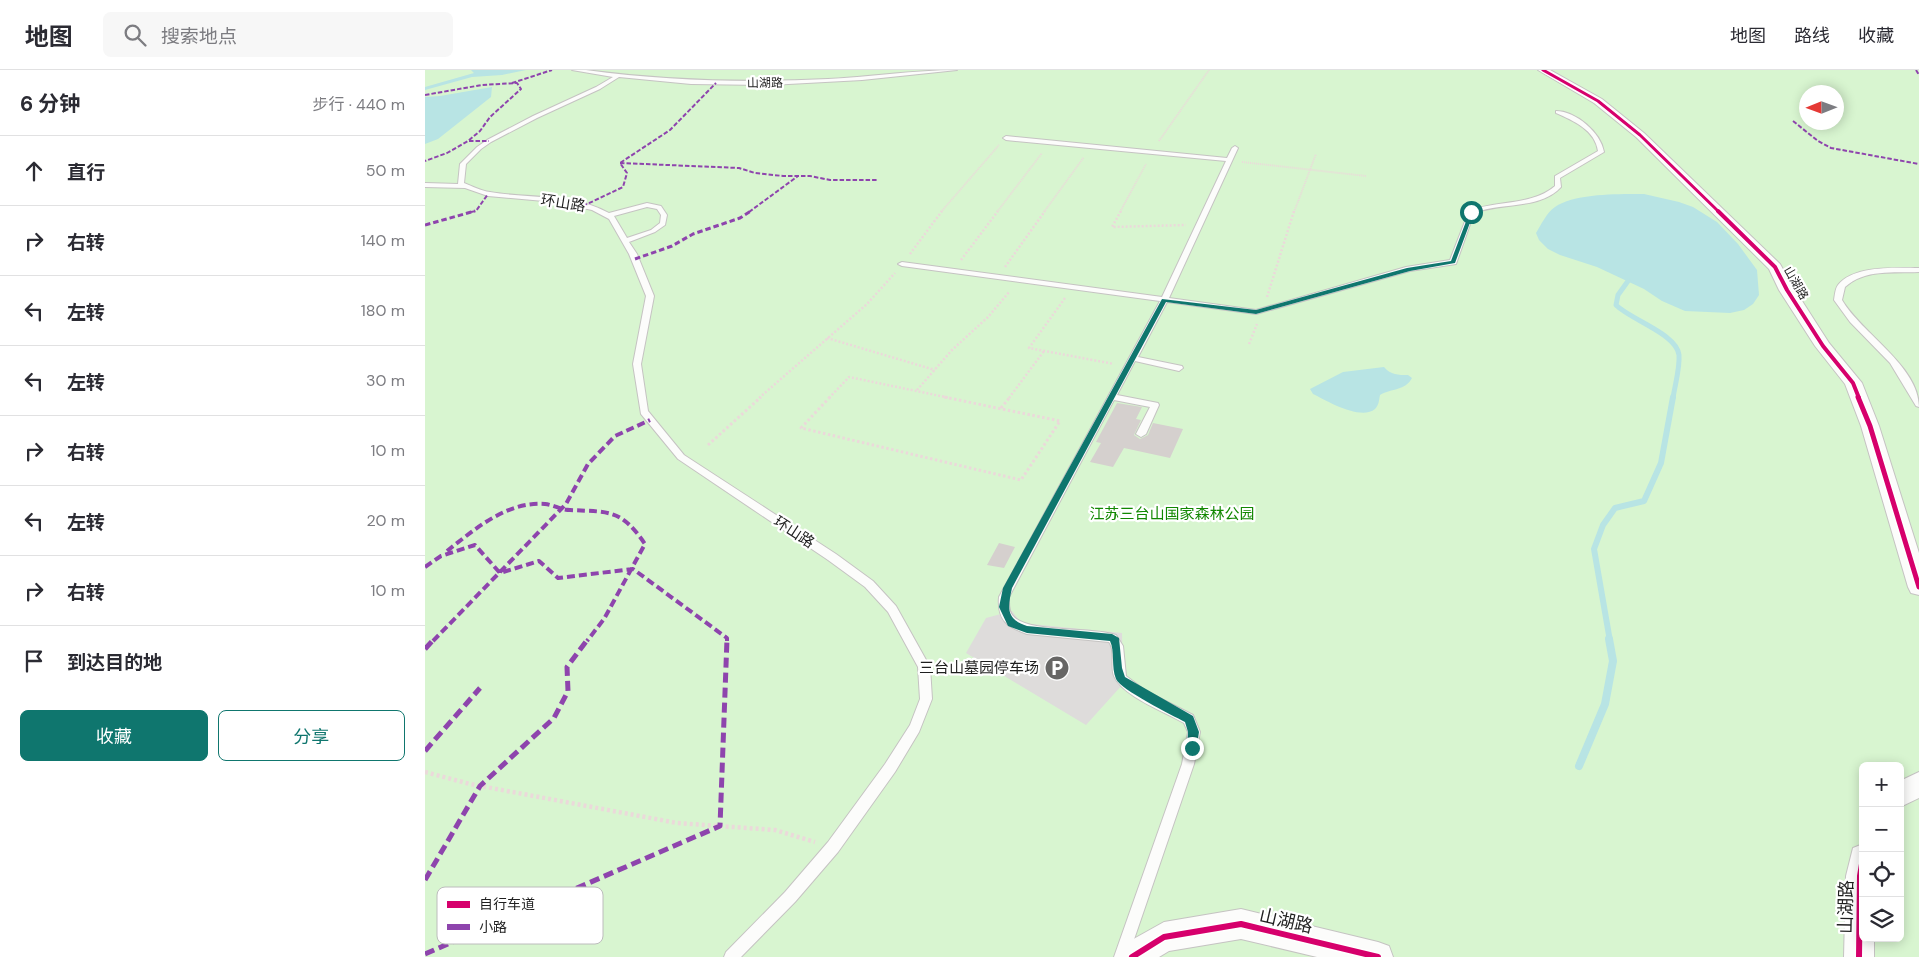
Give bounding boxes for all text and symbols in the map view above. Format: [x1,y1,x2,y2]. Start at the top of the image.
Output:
search box [103,12,453,57]
text: 地图 [25,21,73,52]
icon: search [121,21,149,49]
text: 搜索地点 [161,24,237,49]
text: 地图 [1730,24,1766,48]
text: 路线 [1794,24,1830,48]
text: 收藏 [1858,24,1894,48]
street label: 山湖路 [747,75,783,91]
north arrow [1799,85,1844,130]
text: 6 分钟 [20,90,80,118]
text: 步行 · 440 m [312,94,405,115]
icon: ahead [20,157,48,185]
text: 直行 [67,160,105,185]
text: 50 m [366,160,405,181]
street label: 环山路 [539,190,587,216]
route start [1460,201,1483,224]
icon: right [20,227,48,255]
text: 右转 [67,230,105,255]
text: 140 m [361,230,405,251]
street label: 山湖路 [1780,263,1812,303]
icon: left [20,297,48,325]
text: 左转 [67,300,105,325]
text: 180 m [361,300,405,321]
icon: left [20,367,48,395]
text: 左转 [67,370,105,395]
text: 30 m [366,370,405,391]
icon: right [20,437,48,465]
text: 右转 [67,440,105,465]
text: 10 m [371,440,405,461]
park label: 江苏三台山国家森林公园 [1089,504,1255,524]
icon: left [20,507,48,535]
text: 左转 [67,510,105,535]
text: 20 m [366,510,405,531]
street label: 环山路 [770,511,818,553]
icon: right [20,577,48,605]
text: 右转 [67,580,105,605]
text: 10 m [371,580,405,601]
icon: arrive [20,647,48,675]
text: 到达目的地 [67,650,162,675]
parking icon: 三台山墓园停车场 [1044,655,1070,681]
place label: 三台山墓园停车场 [919,658,1039,678]
button: 收藏 [20,710,208,761]
button: 分享 [218,710,405,761]
route end [1181,737,1204,760]
map controls [1859,762,1904,942]
button: + [1859,762,1904,807]
button: − [1859,807,1904,852]
button: locate [1859,852,1904,897]
street label: 山湖路 [1834,880,1858,934]
legend [437,887,603,944]
text: 自行车道 [479,895,535,913]
button: layers [1859,897,1904,942]
street label: 山湖路 [1257,903,1315,939]
text: 小路 [479,918,507,936]

